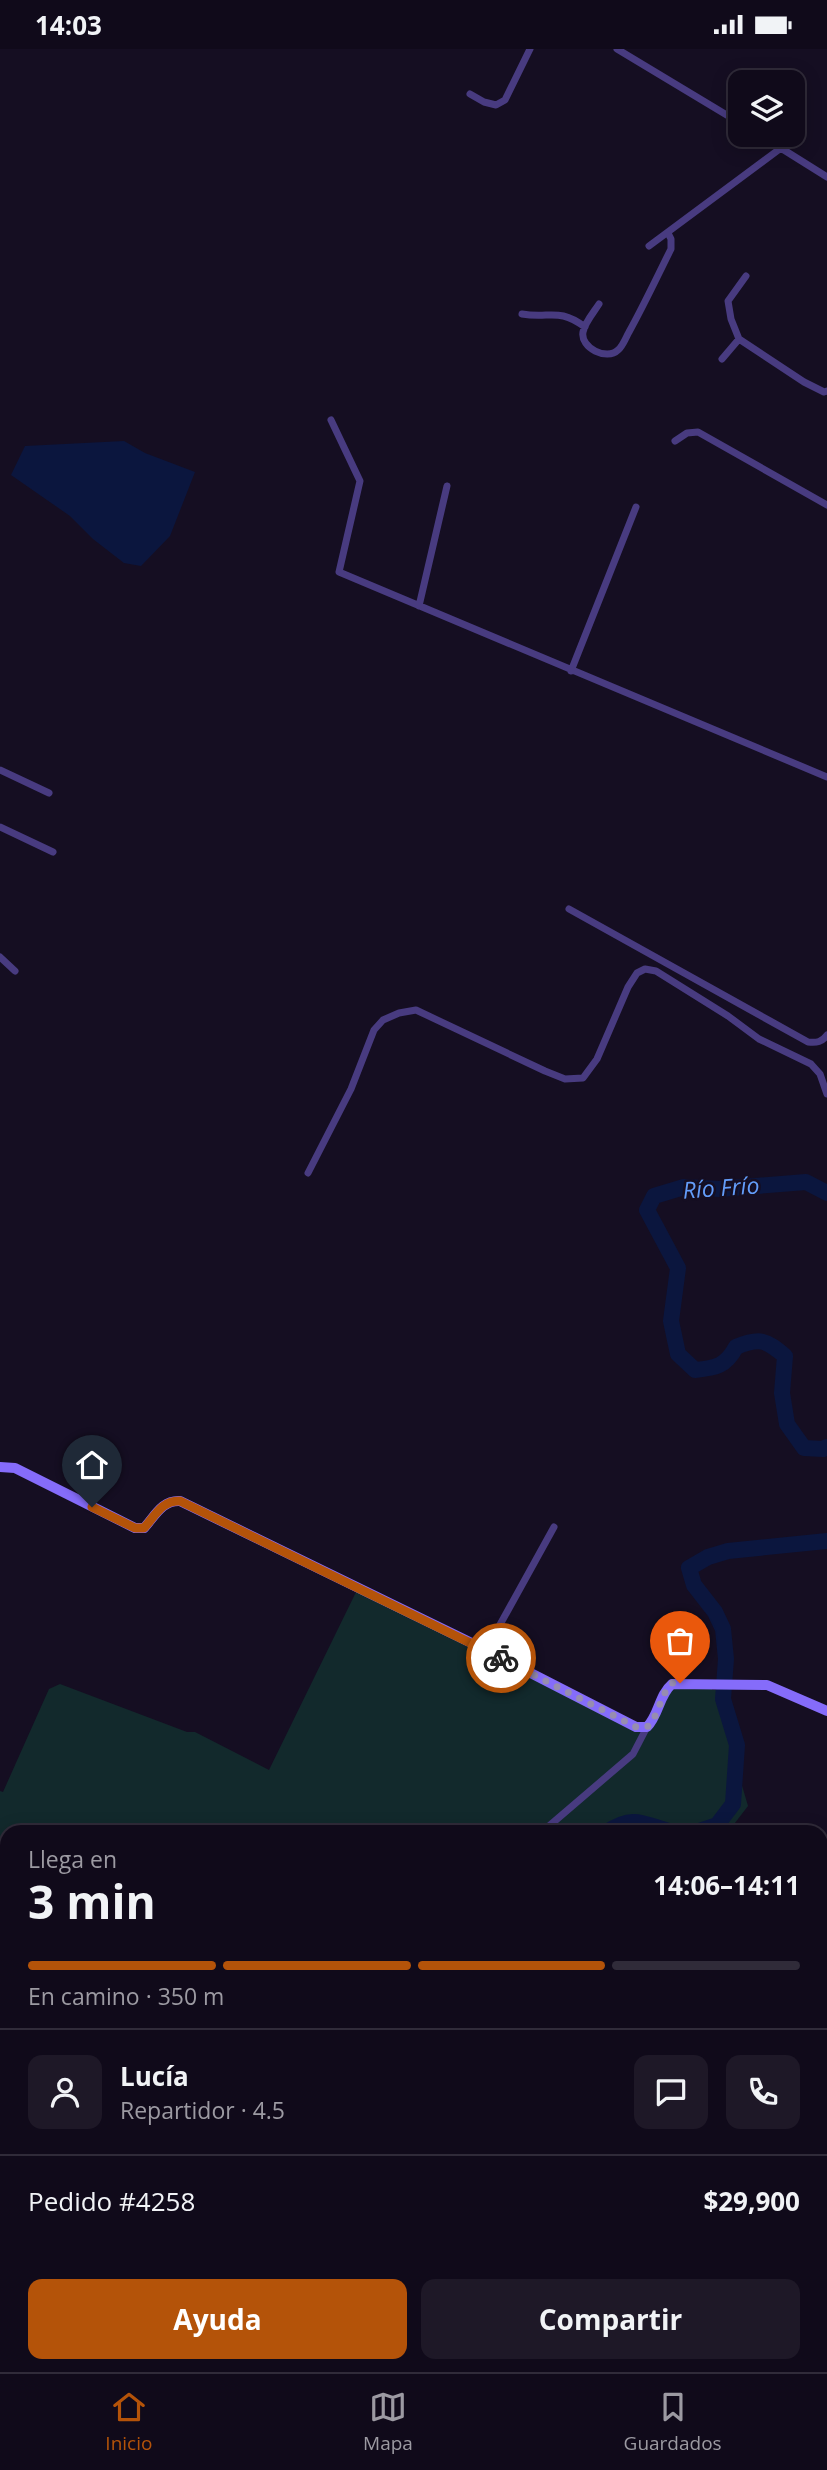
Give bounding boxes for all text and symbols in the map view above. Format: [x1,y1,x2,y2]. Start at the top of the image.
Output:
text: 14:03 [35,7,102,43]
map controls [728,70,805,147]
button: layers [728,70,805,147]
water label: Río Frío [682,1168,760,1206]
pin [62,1435,122,1507]
icon: home [73,1446,111,1484]
pin [650,1611,710,1683]
icon: bag [661,1622,699,1660]
courier [466,1623,536,1693]
icon: bike [482,1639,520,1677]
text: Llega en [28,1843,117,1875]
text: 14:06–14:11 [653,1867,800,1903]
text: 3 min [28,1870,156,1932]
text: En camino · 350 m [28,1980,224,2012]
button: person [28,2055,102,2129]
button: chat [634,2055,708,2129]
button: phone [726,2055,800,2129]
text: Lucía [120,2058,189,2094]
text: Repartidor · 4.5 [120,2094,285,2126]
text: Pedido #4258 [28,2183,195,2219]
text: $29,900 [703,2183,800,2219]
button: Ayuda [28,2279,407,2359]
button: Compartir [421,2279,800,2359]
tab: Inicio [105,2388,152,2456]
tab: Mapa [363,2388,413,2456]
tab: Guardados [624,2388,722,2456]

